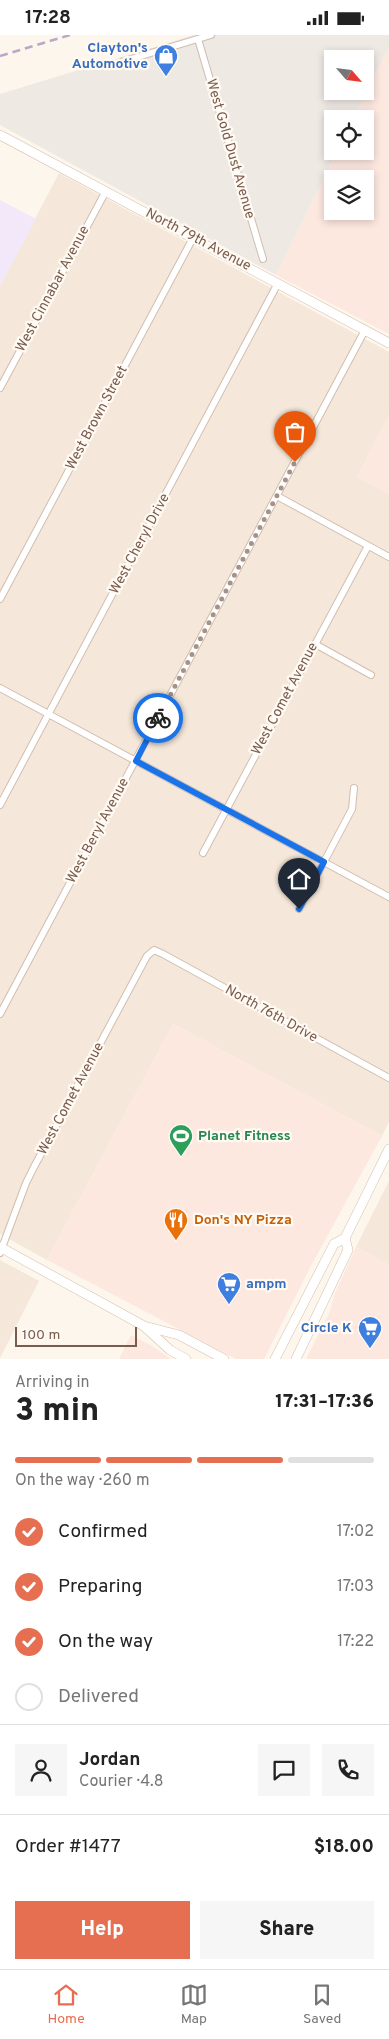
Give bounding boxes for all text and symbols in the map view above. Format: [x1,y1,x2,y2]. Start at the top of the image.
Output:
text: 17:28 [25,6,71,30]
place label: Clayton's Automotive [72,40,148,73]
shop icon: Clayton's Automotive [153,43,179,77]
north arrow [324,50,374,100]
map controls [324,50,374,220]
street label: West Gold Dust Avenue [202,77,258,221]
button: locate [324,110,374,160]
button: layers [324,170,374,220]
street label: North 79th Avenue [142,205,254,275]
street label: West Cinnabar Avenue [13,223,93,355]
street label: West Brown Street [62,363,132,473]
pin [274,411,316,462]
icon: bag [281,418,309,446]
street label: West Cheryl Drive [106,491,174,597]
street label: West Comet Avenue [248,640,322,758]
courier [133,693,183,743]
icon: bike [144,704,172,732]
street label: West Beryl Avenue [63,775,133,887]
pin [278,858,320,909]
icon: home [285,865,313,893]
street label: North 76th Drive [222,982,320,1046]
street label: West Comet Avenue [34,1040,108,1158]
sports icon: Planet Fitness [168,1123,194,1157]
place label: Planet Fitness [198,1128,291,1145]
restaurant icon: Don's NY Pizza [163,1207,189,1241]
place label: Don's NY Pizza [194,1212,292,1229]
supermarket icon: ampm [216,1271,242,1305]
place label: ampm [246,1276,286,1293]
supermarket icon: Circle K [357,1315,383,1349]
place label: Circle K [301,1320,352,1337]
scale bar [15,1324,138,1347]
text: 100 m [22,1327,60,1344]
text: Arriving in [15,1373,90,1393]
text: 17:31–17:36 [275,1390,374,1414]
text: 3 min [15,1392,99,1432]
text: On the way · 260 m [15,1471,149,1491]
icon: check [15,1518,43,1546]
text: Confirmed [58,1520,148,1544]
text: 17:02 [337,1522,374,1542]
icon: check [15,1573,43,1601]
text: Preparing [58,1575,142,1599]
text: 17:03 [337,1577,374,1597]
icon: check [15,1628,43,1656]
text: On the way [58,1630,153,1654]
text: 17:22 [337,1632,374,1652]
text: Delivered [58,1685,139,1709]
button: person [15,1744,67,1796]
button: chat [258,1744,310,1796]
button: phone [322,1744,374,1796]
text: Jordan [79,1748,141,1772]
text: Courier · 4.8 [79,1772,163,1792]
text: Order #1477 [15,1835,121,1859]
text: $18.00 [314,1835,374,1859]
button: Help [15,1901,190,1959]
button: Share [200,1901,374,1959]
tab: Home [48,1981,85,2028]
tab: Map [180,1981,208,2028]
tab: Saved [303,1981,341,2028]

